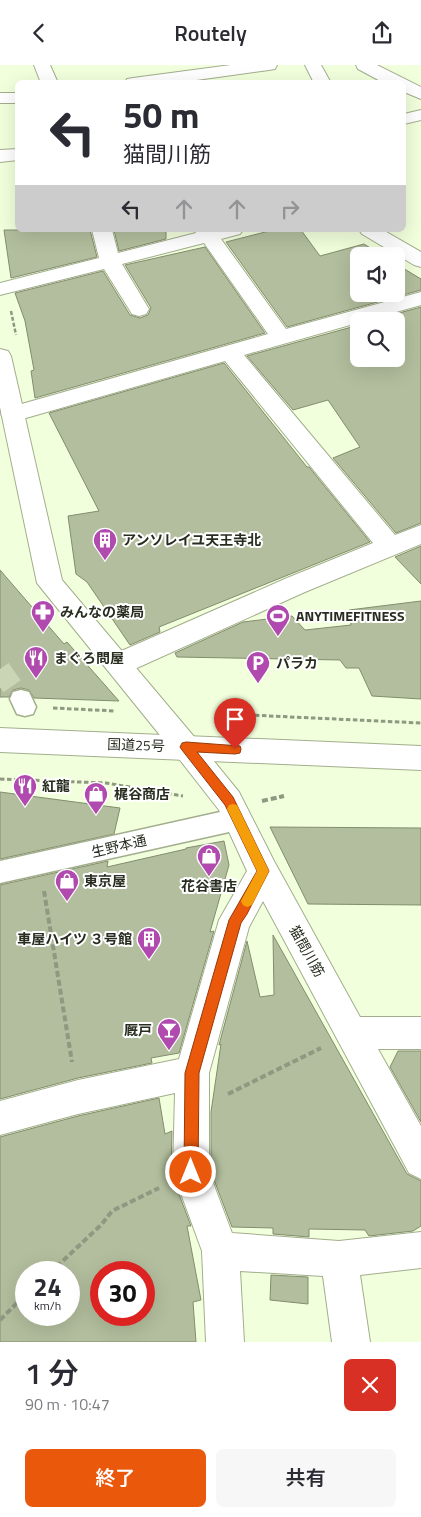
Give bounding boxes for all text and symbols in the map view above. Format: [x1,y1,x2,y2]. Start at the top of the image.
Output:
text: Routely [174,16,247,50]
icon: back [25,19,53,47]
icon: share [368,19,396,47]
text: 50 m [123,88,199,142]
icon: left [40,100,105,165]
text: 猫間川筋 [123,137,211,171]
icon: left [117,195,145,223]
icon: ahead [170,195,198,223]
icon: ahead [223,195,251,223]
icon: right [276,195,304,223]
map controls [350,247,405,367]
button: sound [350,247,405,302]
button: search [350,312,405,367]
building icon: アンソレイユ天王寺北 [92,527,118,561]
place label: アンソレイユ天王寺北 [122,529,261,550]
pharmacy icon: みんなの薬局 [30,599,56,633]
place label: みんなの薬局 [60,601,144,622]
sports icon: ANYTIMEFITNESS [265,603,291,637]
place label: ANYTIMEFITNESS [296,605,405,626]
restaurant icon: まぐろ問屋 [23,645,49,679]
place label: まぐろ問屋 [54,647,124,668]
parking icon: パラカ [245,650,271,684]
place label: パラカ [276,652,318,673]
pin [214,698,256,749]
icon: arrive [221,705,249,733]
street label: 国道25号 [107,733,165,756]
restaurant icon: 紅龍 [12,773,38,807]
place label: 紅龍 [42,775,70,796]
shop icon: 梶谷商店 [83,781,109,815]
place label: 梶谷商店 [114,783,170,804]
street label: 生野本通 [89,829,149,862]
shop icon: 花谷書店 [196,843,222,877]
shop icon: 東京屋 [54,868,80,902]
place label: 東京屋 [84,870,126,891]
place label: 花谷書店 [181,875,237,896]
street label: 猫間川筋 [285,921,330,980]
building icon: 車屋ハイツ ３号館 [136,926,162,960]
place label: 車屋ハイツ ３号館 [17,928,132,949]
bar icon: 厩戸 [156,1017,182,1051]
place label: 厩戸 [124,1019,152,1040]
position arrow [164,1145,216,1197]
speed limit sign: 30 [90,1261,155,1326]
text: 24 [33,1268,62,1306]
text: km/h [34,1296,61,1315]
text: 1 分 [25,1350,78,1396]
button: close [344,1359,396,1411]
text: 90 m · 10:47 [25,1392,110,1416]
button: 終了 [25,1449,206,1507]
button: 共有 [216,1449,396,1507]

